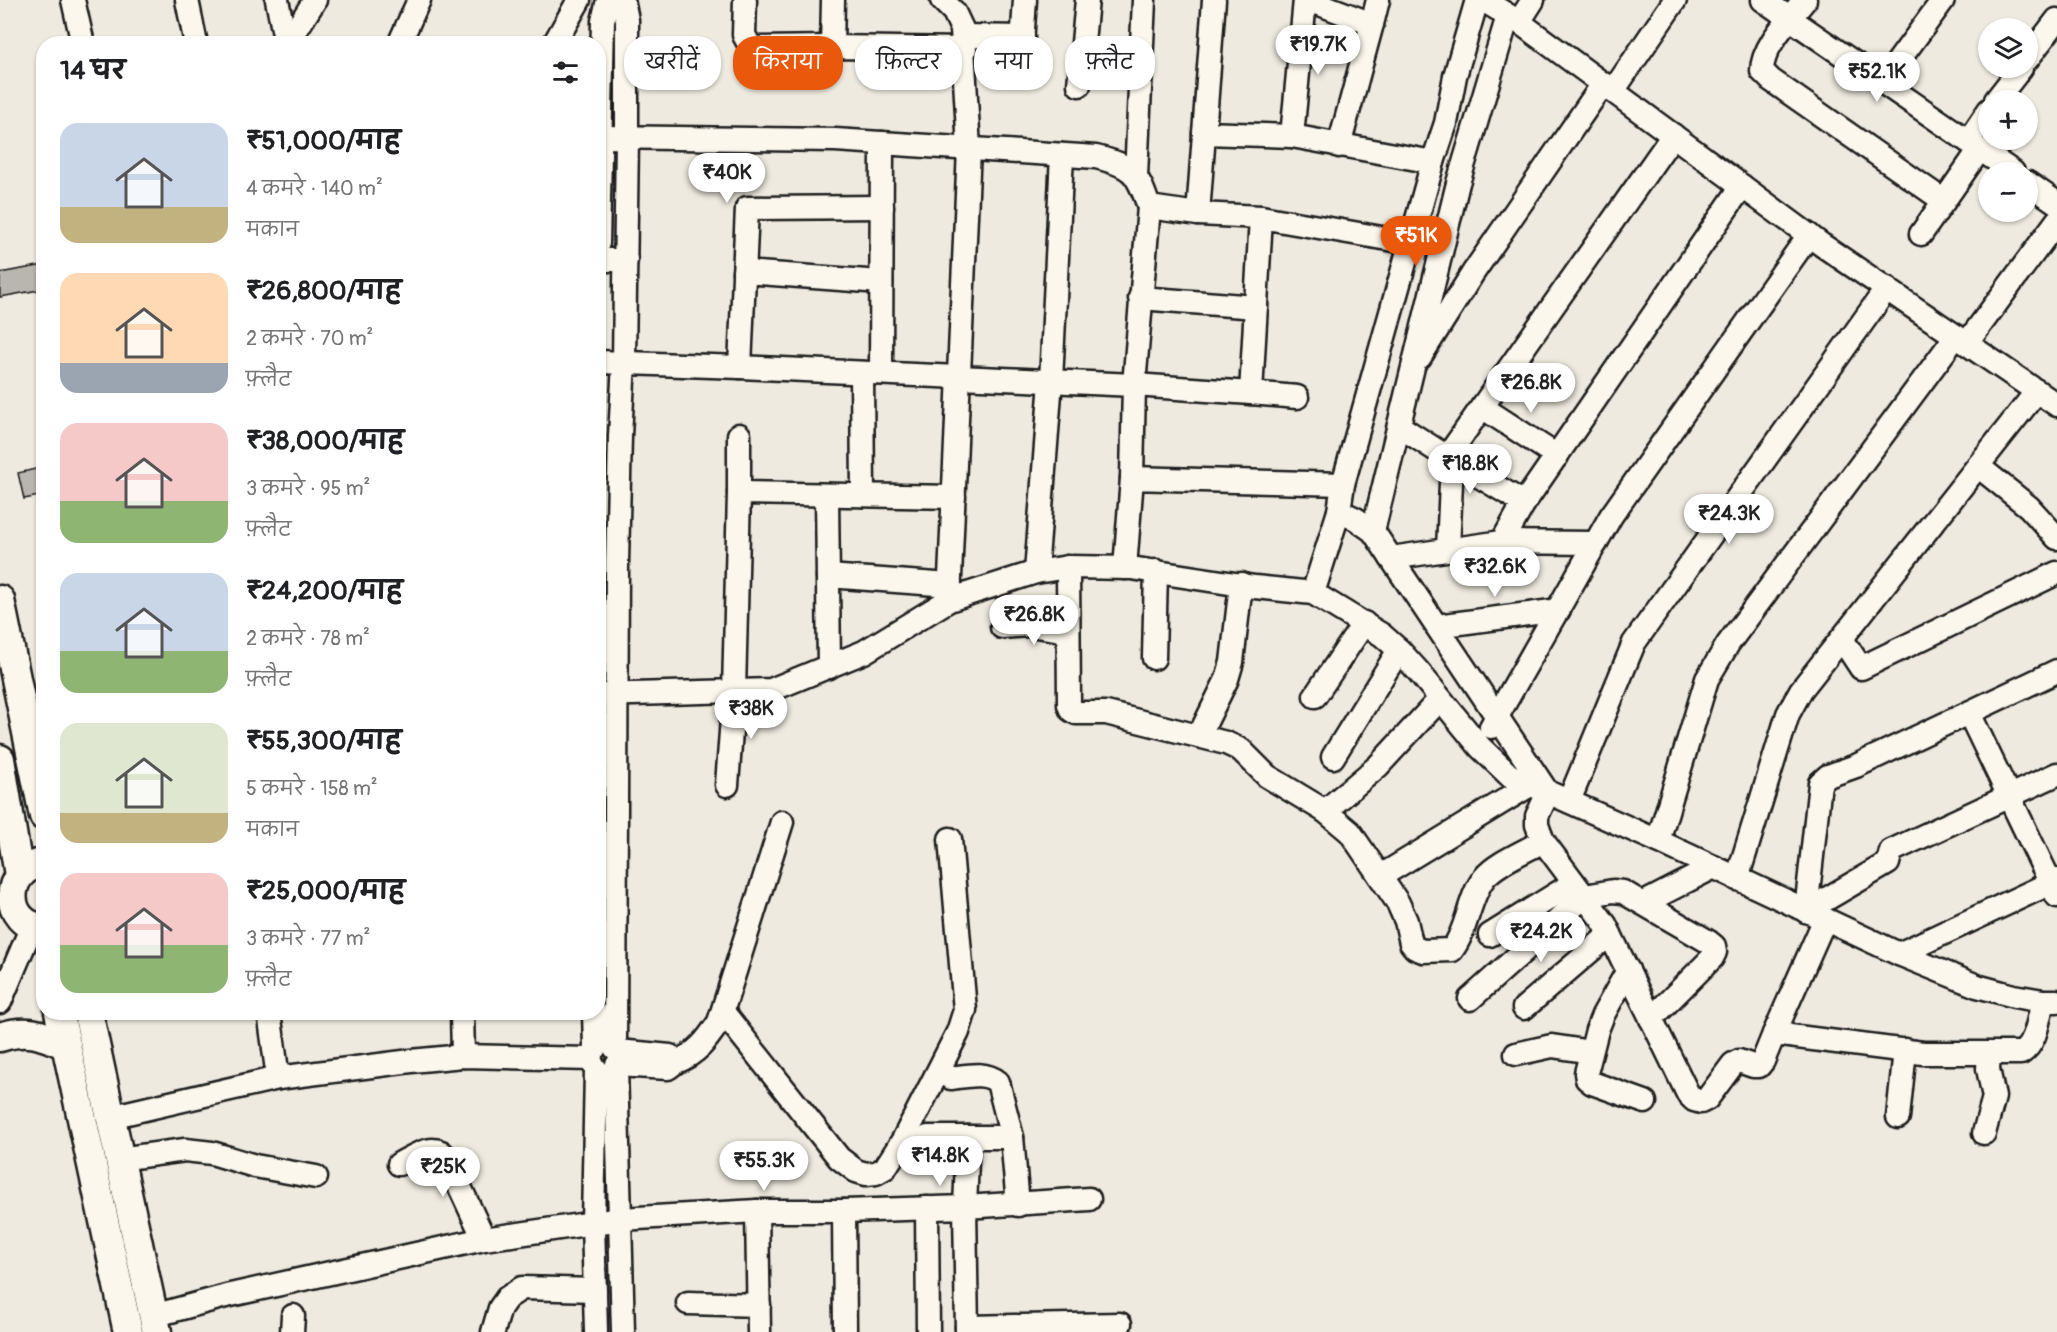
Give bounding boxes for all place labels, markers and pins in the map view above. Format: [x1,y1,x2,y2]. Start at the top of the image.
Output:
pin: ₹19.7K [1269,25,1367,76]
pin: ₹52.1K [1828,52,1926,103]
pin: ₹40K [691,153,763,204]
pin: ₹51K [1380,216,1452,267]
pin: ₹26.8K [1482,363,1580,414]
pin: ₹18.8K [1421,444,1519,495]
pin: ₹24.3K [1680,494,1778,545]
pin: ₹32.6K [1446,547,1544,598]
pin: ₹26.8K [985,595,1083,646]
pin: ₹38K [715,689,787,740]
pin: ₹24.2K [1492,912,1590,963]
pin: ₹14.8K [891,1136,989,1187]
pin: ₹55.3K [715,1141,813,1192]
pin: ₹25K [407,1147,479,1198]

